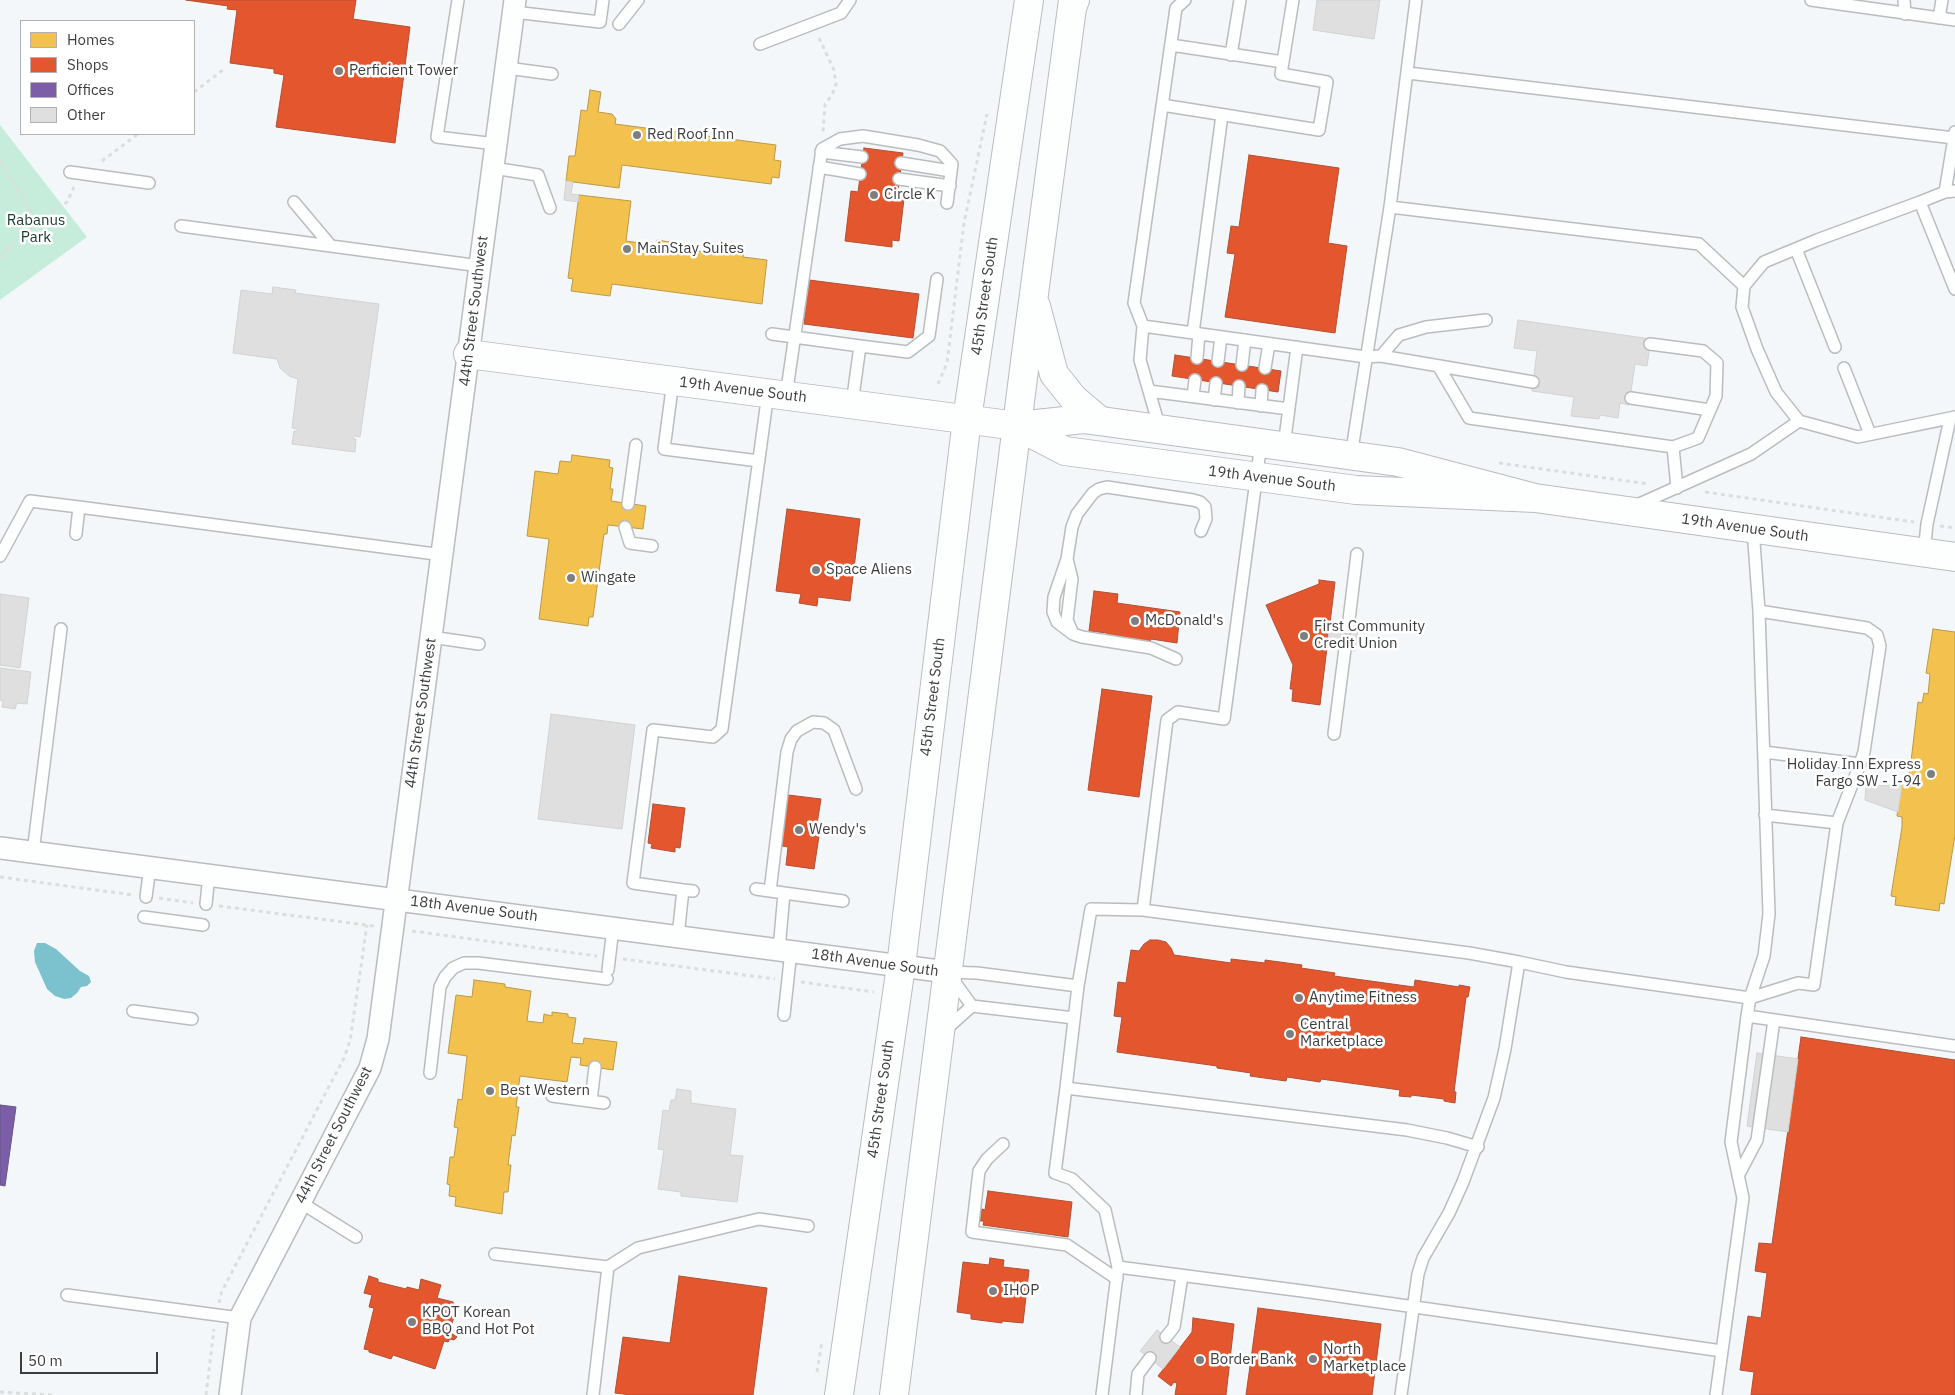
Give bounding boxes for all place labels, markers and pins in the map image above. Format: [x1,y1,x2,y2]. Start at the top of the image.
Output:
place label: Perficient Tower [349,62,458,80]
marker: Perficient Tower [333,65,345,77]
place label: Red Roof Inn [647,126,734,144]
marker: Red Roof Inn [631,129,643,141]
place label: Circle K [884,186,935,204]
marker: Circle K [868,189,880,201]
place label: MainStay Suites [637,240,744,258]
marker: MainStay Suites [621,243,633,255]
place label: Space Aliens [826,561,912,579]
marker: Space Aliens [810,564,822,576]
place label: Wingate [581,569,636,587]
marker: Wingate [565,572,577,584]
place label: McDonald's [1145,612,1223,630]
marker: McDonald's [1129,615,1141,627]
place label: First Community Credit Union [1314,618,1425,653]
marker: First Community Credit Union [1298,630,1310,642]
place label: Holiday Inn Express Fargo SW - I-94 [1787,756,1921,791]
marker: Holiday Inn Express Fargo SW - I-94 [1925,768,1937,780]
place label: Wendy's [809,821,866,839]
marker: Wendy's [793,824,805,836]
place label: Anytime Fitness [1309,989,1417,1007]
marker: Anytime Fitness [1293,992,1305,1004]
place label: Central Marketplace [1300,1016,1383,1051]
marker: Central Marketplace [1284,1028,1296,1040]
place label: Best Western [500,1082,590,1100]
marker: Best Western [484,1085,496,1097]
place label: IHOP [1003,1282,1039,1300]
marker: IHOP [987,1285,999,1297]
place label: KPOT Korean BBQ and Hot Pot [422,1304,535,1339]
marker: KPOT Korean BBQ and Hot Pot [406,1316,418,1328]
place label: North Marketplace [1323,1341,1406,1376]
place label: Border Bank [1210,1351,1294,1369]
marker: North Marketplace [1307,1353,1319,1365]
marker: Border Bank [1194,1354,1206,1366]

